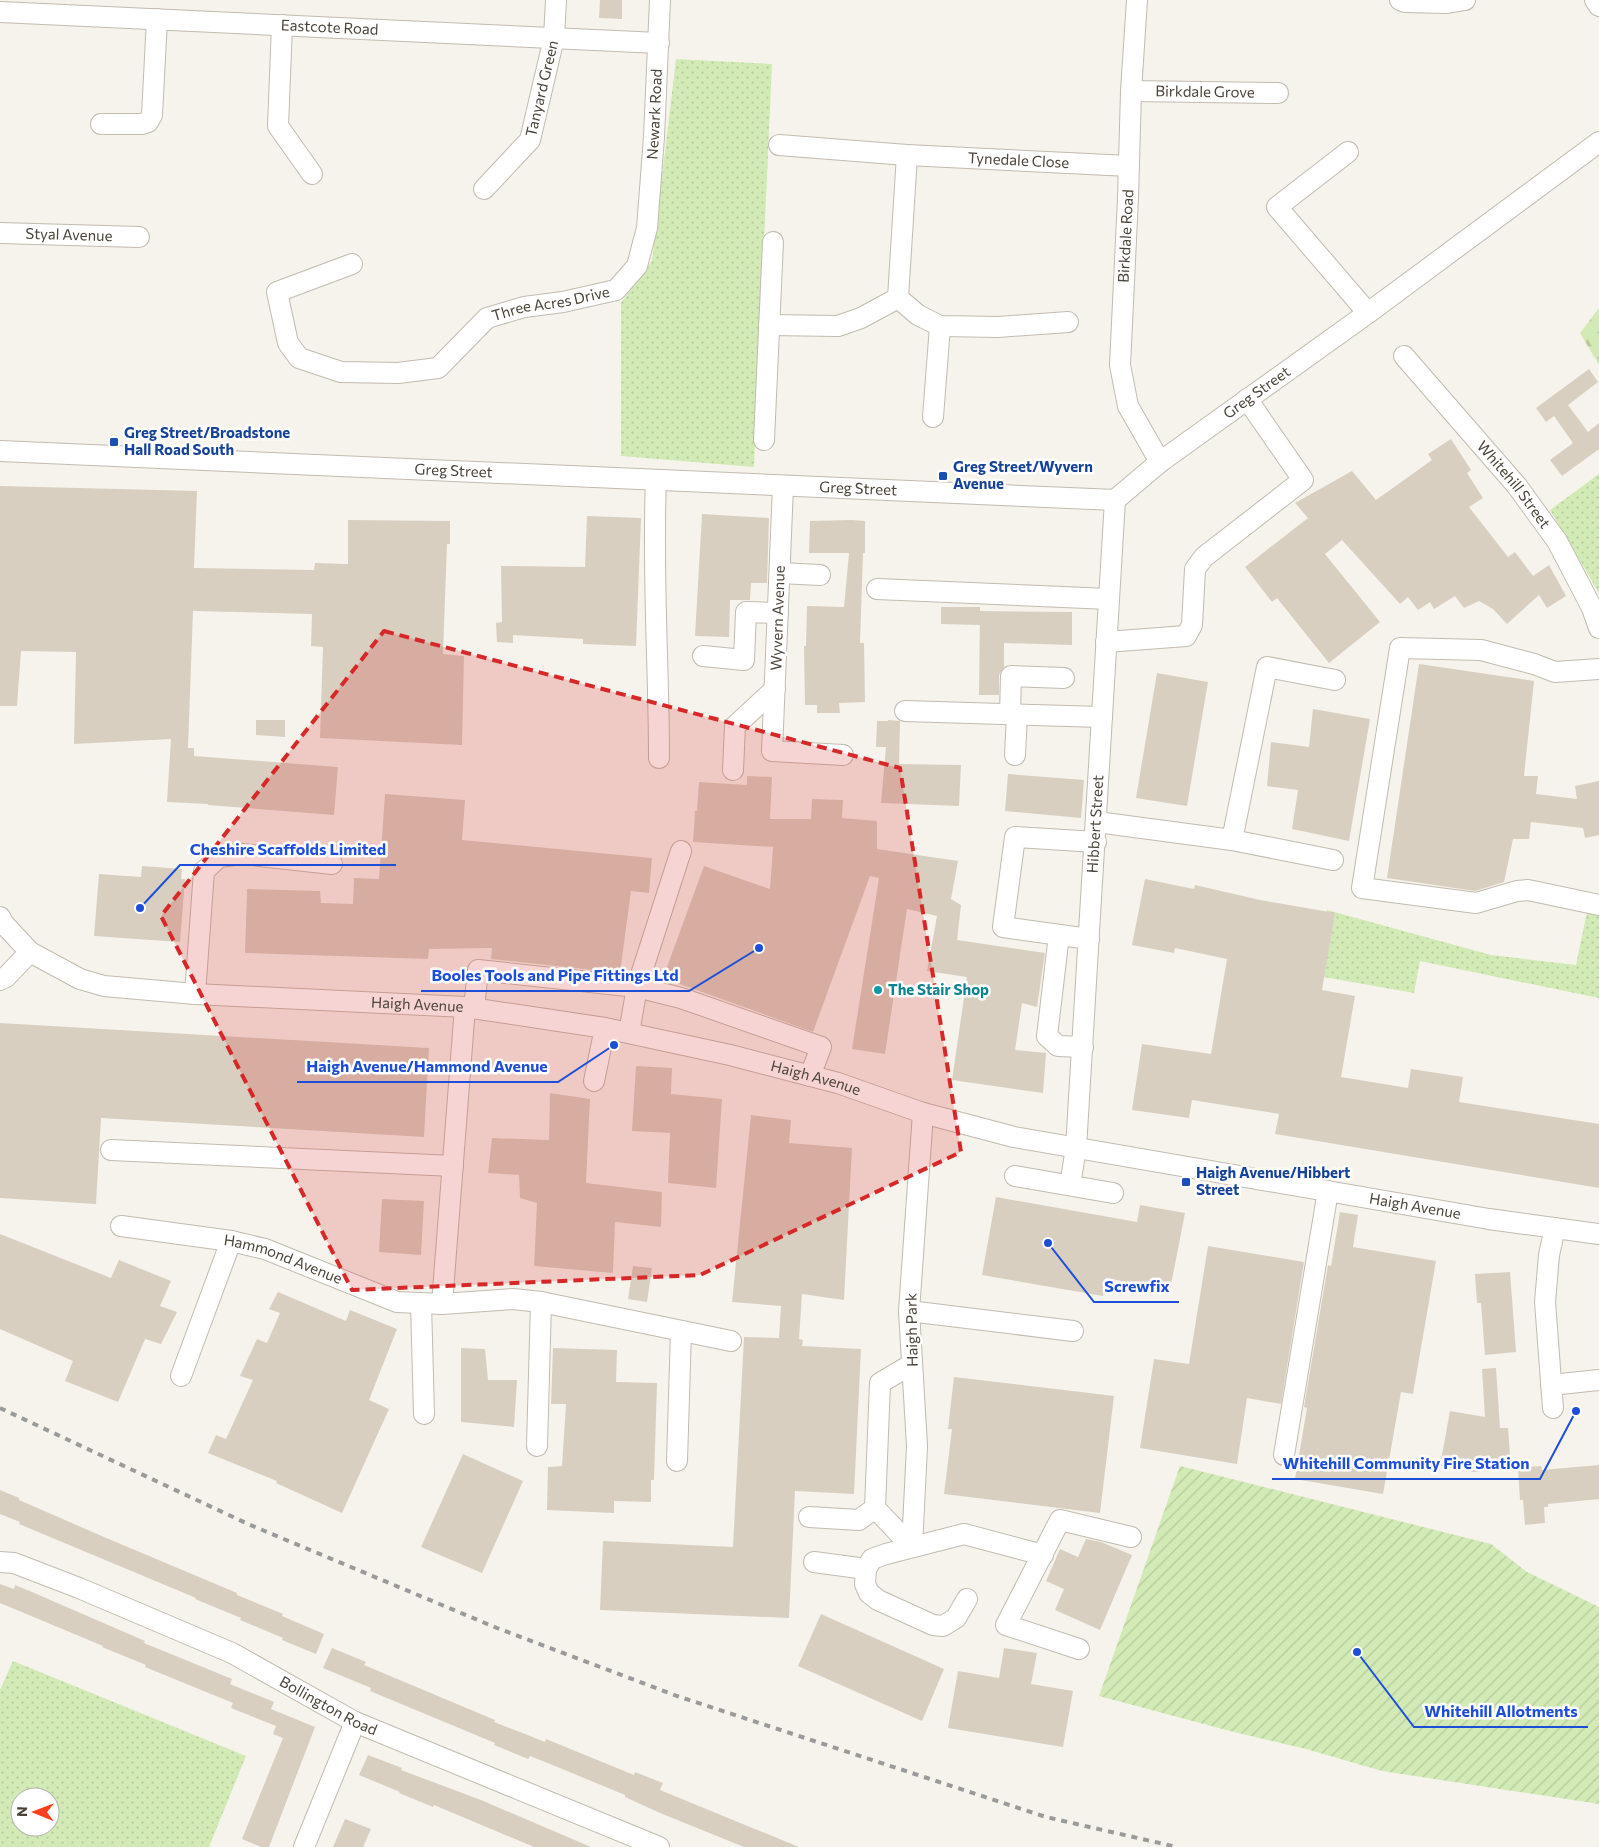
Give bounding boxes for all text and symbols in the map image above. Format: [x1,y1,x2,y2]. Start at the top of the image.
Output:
street label: Eastcote Road [280,15,379,38]
street label: Tanyard Green [521,38,561,138]
street label: Newark Road [642,68,665,160]
street label: Birkdale Grove [1155,81,1255,101]
street label: Tynedale Close [967,148,1070,171]
street label: Birkdale Road [1114,189,1136,283]
street label: Styal Avenue [25,224,113,244]
street label: Three Acres Drive [490,282,611,324]
street label: Greg Street [1219,362,1293,422]
place label: Greg Street/Broadstone Hall Road South [124,423,290,458]
marker: Greg Street/Broadstone Hall Road South [108,436,120,448]
street label: Whitehill Street [1474,437,1555,531]
place label: Greg Street/Wyvern Avenue [953,457,1093,492]
street label: Greg Street [414,459,493,481]
marker: Greg Street/Wyvern Avenue [937,470,949,482]
street label: Greg Street [819,477,898,498]
street label: Wyvern Avenue [766,565,788,671]
street label: Hibbert Street [1083,774,1106,874]
callout: Cheshire Scaffolds Limited [180,834,396,865]
text: Cheshire Scaffolds Limited [190,839,386,858]
callout: Booles Tools and Pipe Fittings Ltd [421,960,689,991]
text: Booles Tools and Pipe Fittings Ltd [431,965,679,984]
place label: The Stair Shop [888,980,989,998]
marker: The Stair Shop [872,984,884,996]
street label: Haigh Avenue [371,992,464,1015]
callout: Haigh Avenue/Hammond Avenue [297,1051,558,1082]
text: Haigh Avenue/Hammond Avenue [306,1056,548,1075]
street label: Haigh Avenue [769,1056,864,1098]
place label: Haigh Avenue/Hibbert Street [1196,1163,1350,1198]
marker: Haigh Avenue/Hibbert Street [1180,1176,1192,1188]
street label: Haigh Avenue [1368,1188,1462,1222]
street label: Hammond Avenue [223,1230,345,1287]
callout: Screwfix [1094,1271,1179,1302]
text: Screwfix [1104,1276,1170,1295]
street label: Haigh Park [901,1293,921,1367]
callout: Whitehill Community Fire Station [1272,1448,1540,1479]
text: Whitehill Community Fire Station [1282,1453,1530,1472]
street label: Bollington Road [277,1672,380,1738]
callout: Whitehill Allotments [1414,1696,1588,1727]
text: Whitehill Allotments [1424,1701,1578,1720]
north arrow [10,1787,60,1837]
text: N [13,1806,30,1817]

